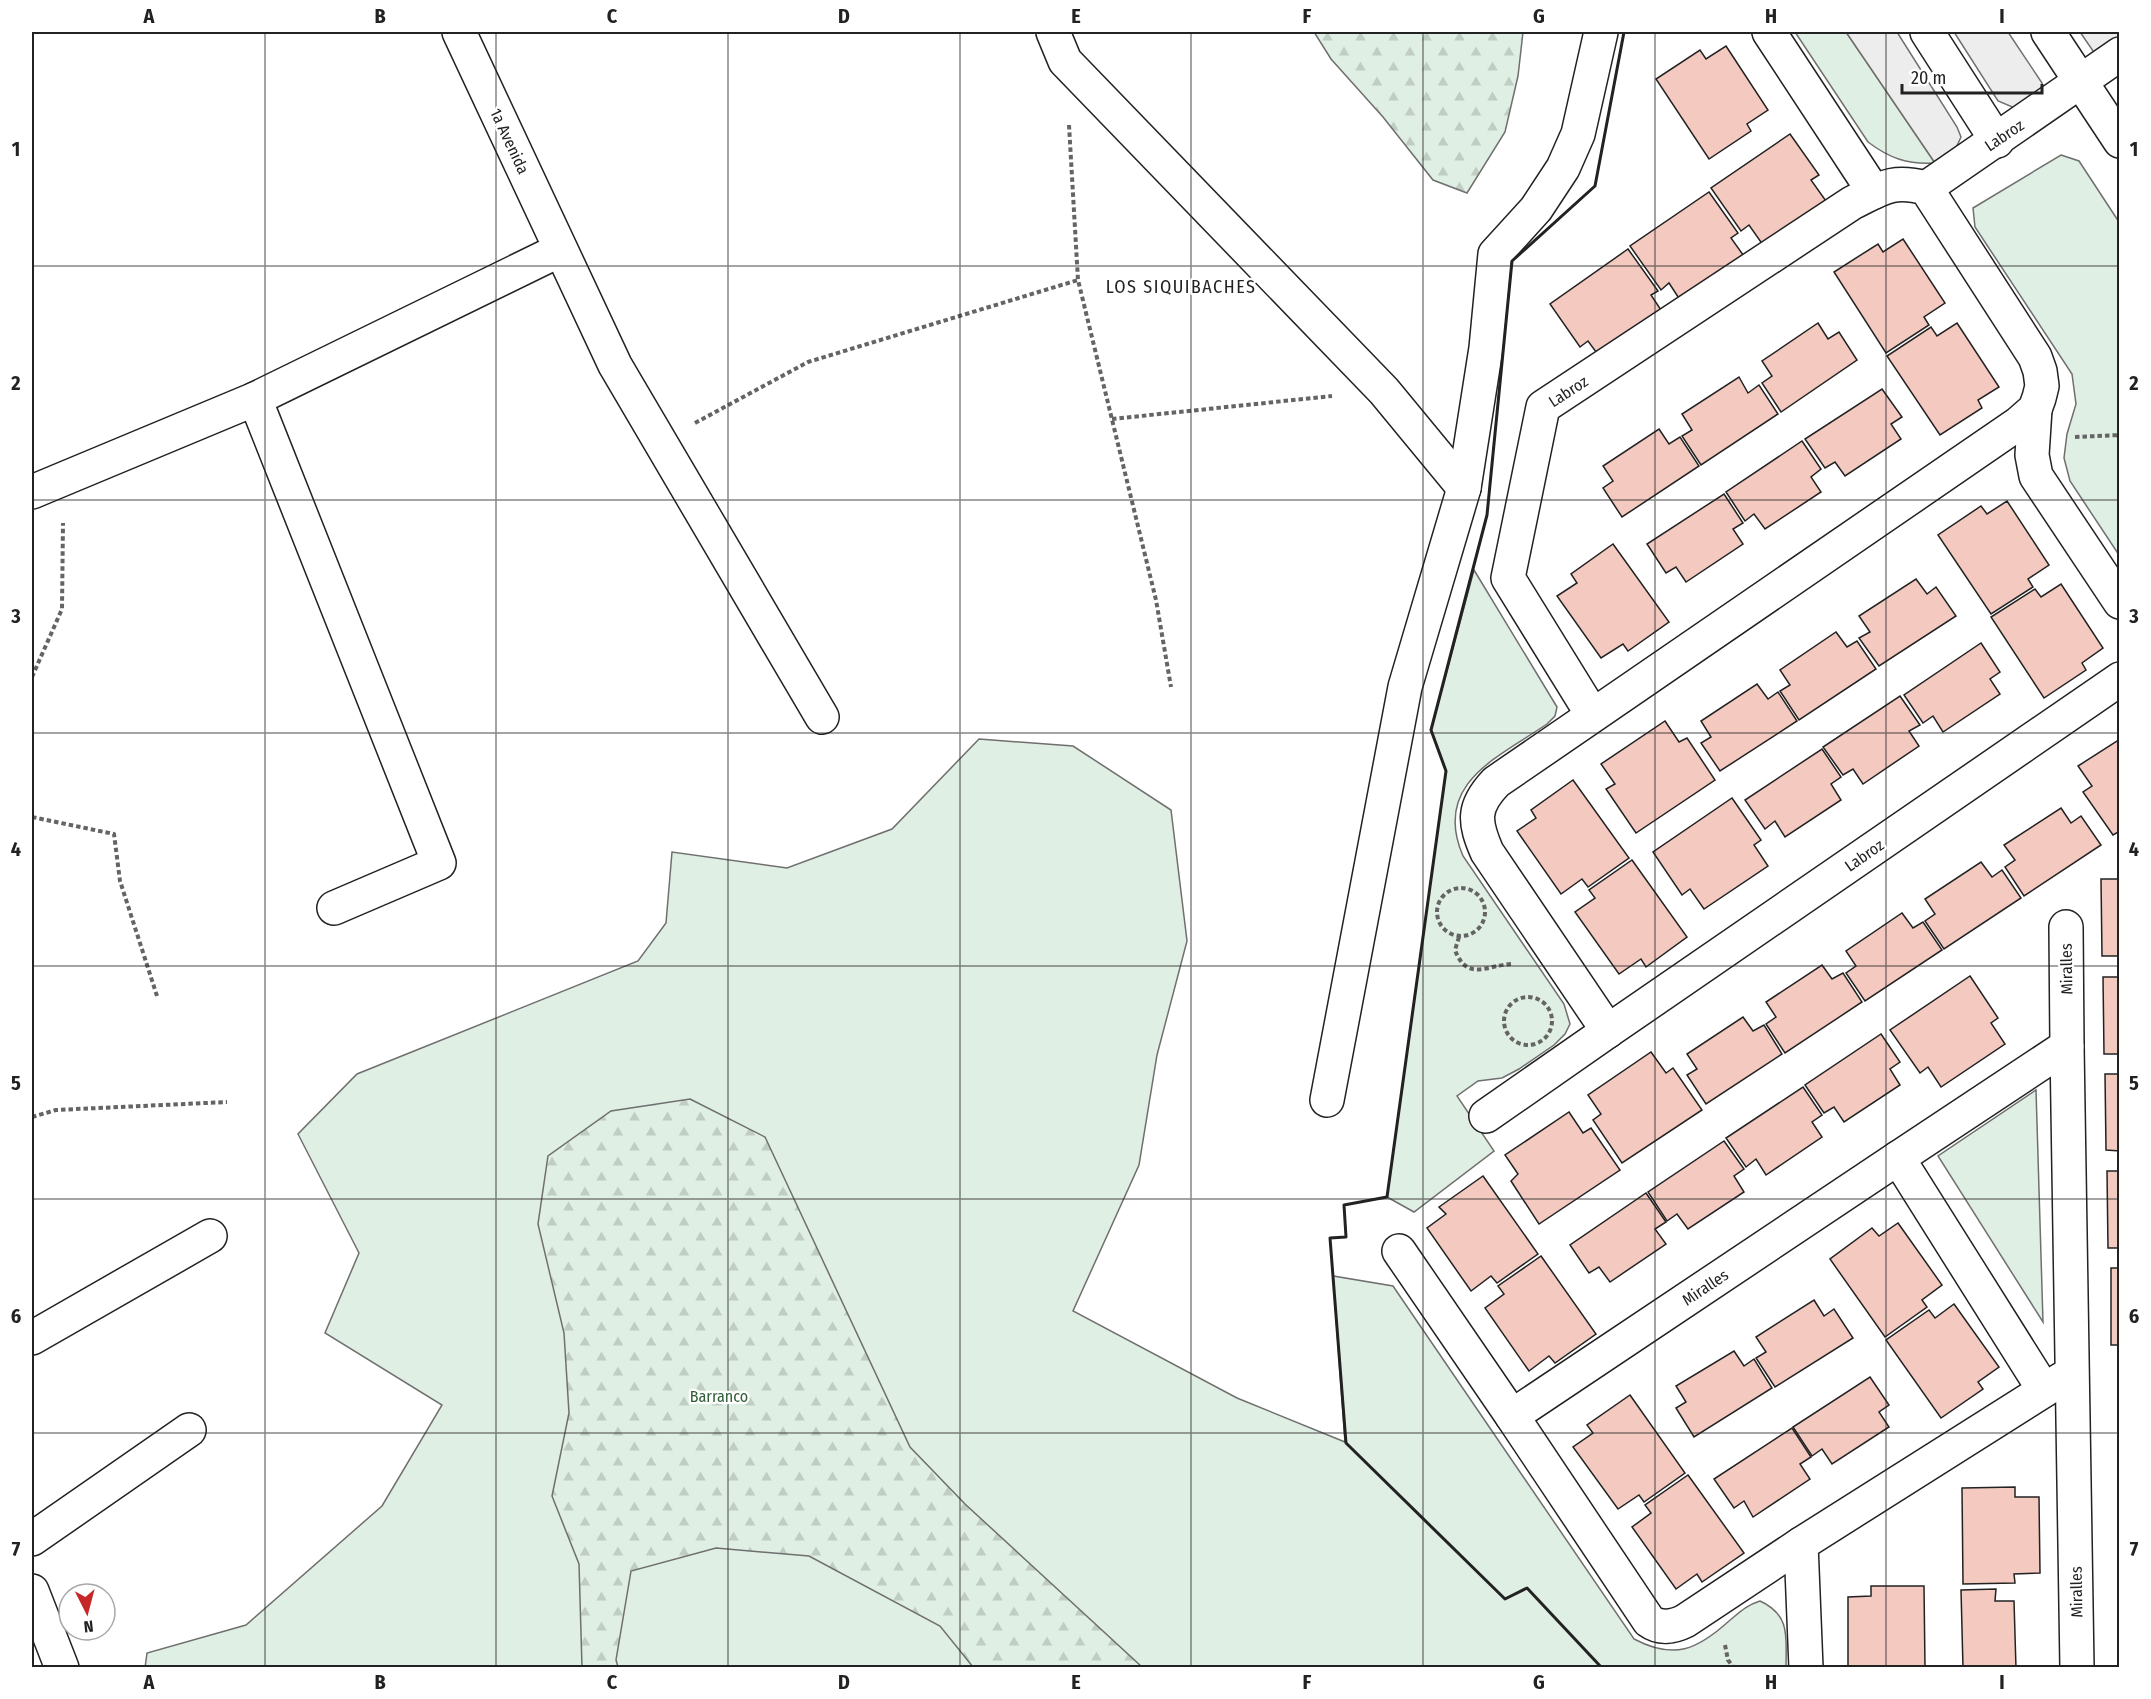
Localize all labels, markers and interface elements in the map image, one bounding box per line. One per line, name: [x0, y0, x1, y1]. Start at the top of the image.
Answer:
text: A: [143, 4, 156, 28]
text: B: [374, 4, 386, 28]
text: C: [607, 4, 618, 28]
text: D: [838, 4, 850, 28]
text: E: [1071, 4, 1081, 28]
text: F: [1303, 4, 1312, 28]
text: G: [1533, 4, 1545, 28]
text: H: [1765, 4, 1777, 28]
text: I: [1999, 4, 2005, 28]
scale bar: [1902, 57, 2042, 95]
text: 20 m: [1911, 67, 1946, 89]
street label: 1a Avenida: [486, 105, 533, 177]
street label: Labroz: [1981, 115, 2027, 155]
text: 1: [12, 137, 20, 161]
text: 1: [2130, 137, 2138, 161]
district label: LOS SIQUIBACHES: [1106, 276, 1256, 298]
text: 2: [10, 371, 21, 395]
text: 2: [2128, 371, 2139, 395]
street label: Labroz: [1545, 372, 1592, 411]
text: 3: [10, 604, 21, 628]
text: 3: [2128, 604, 2139, 628]
street label: Labroz: [1841, 835, 1887, 876]
text: 4: [11, 837, 21, 861]
text: 4: [2129, 837, 2139, 861]
street label: Miralles: [2057, 943, 2076, 995]
text: 5: [11, 1071, 21, 1095]
text: 5: [2129, 1071, 2139, 1095]
street label: Miralles: [1679, 1265, 1732, 1310]
text: 6: [11, 1304, 21, 1328]
text: 6: [2129, 1304, 2139, 1328]
park label: Barranco: [690, 1387, 748, 1406]
text: 7: [12, 1537, 21, 1561]
text: 7: [2130, 1537, 2139, 1561]
street label: Miralles: [2067, 1566, 2086, 1618]
north arrow: [57, 1582, 117, 1642]
text: N: [83, 1616, 94, 1636]
text: A: [143, 1670, 156, 1694]
text: B: [374, 1670, 386, 1694]
text: C: [607, 1670, 618, 1694]
text: D: [838, 1670, 850, 1694]
text: E: [1071, 1670, 1081, 1694]
text: F: [1303, 1670, 1312, 1694]
text: G: [1533, 1670, 1545, 1694]
text: H: [1765, 1670, 1777, 1694]
text: I: [1999, 1670, 2005, 1694]

